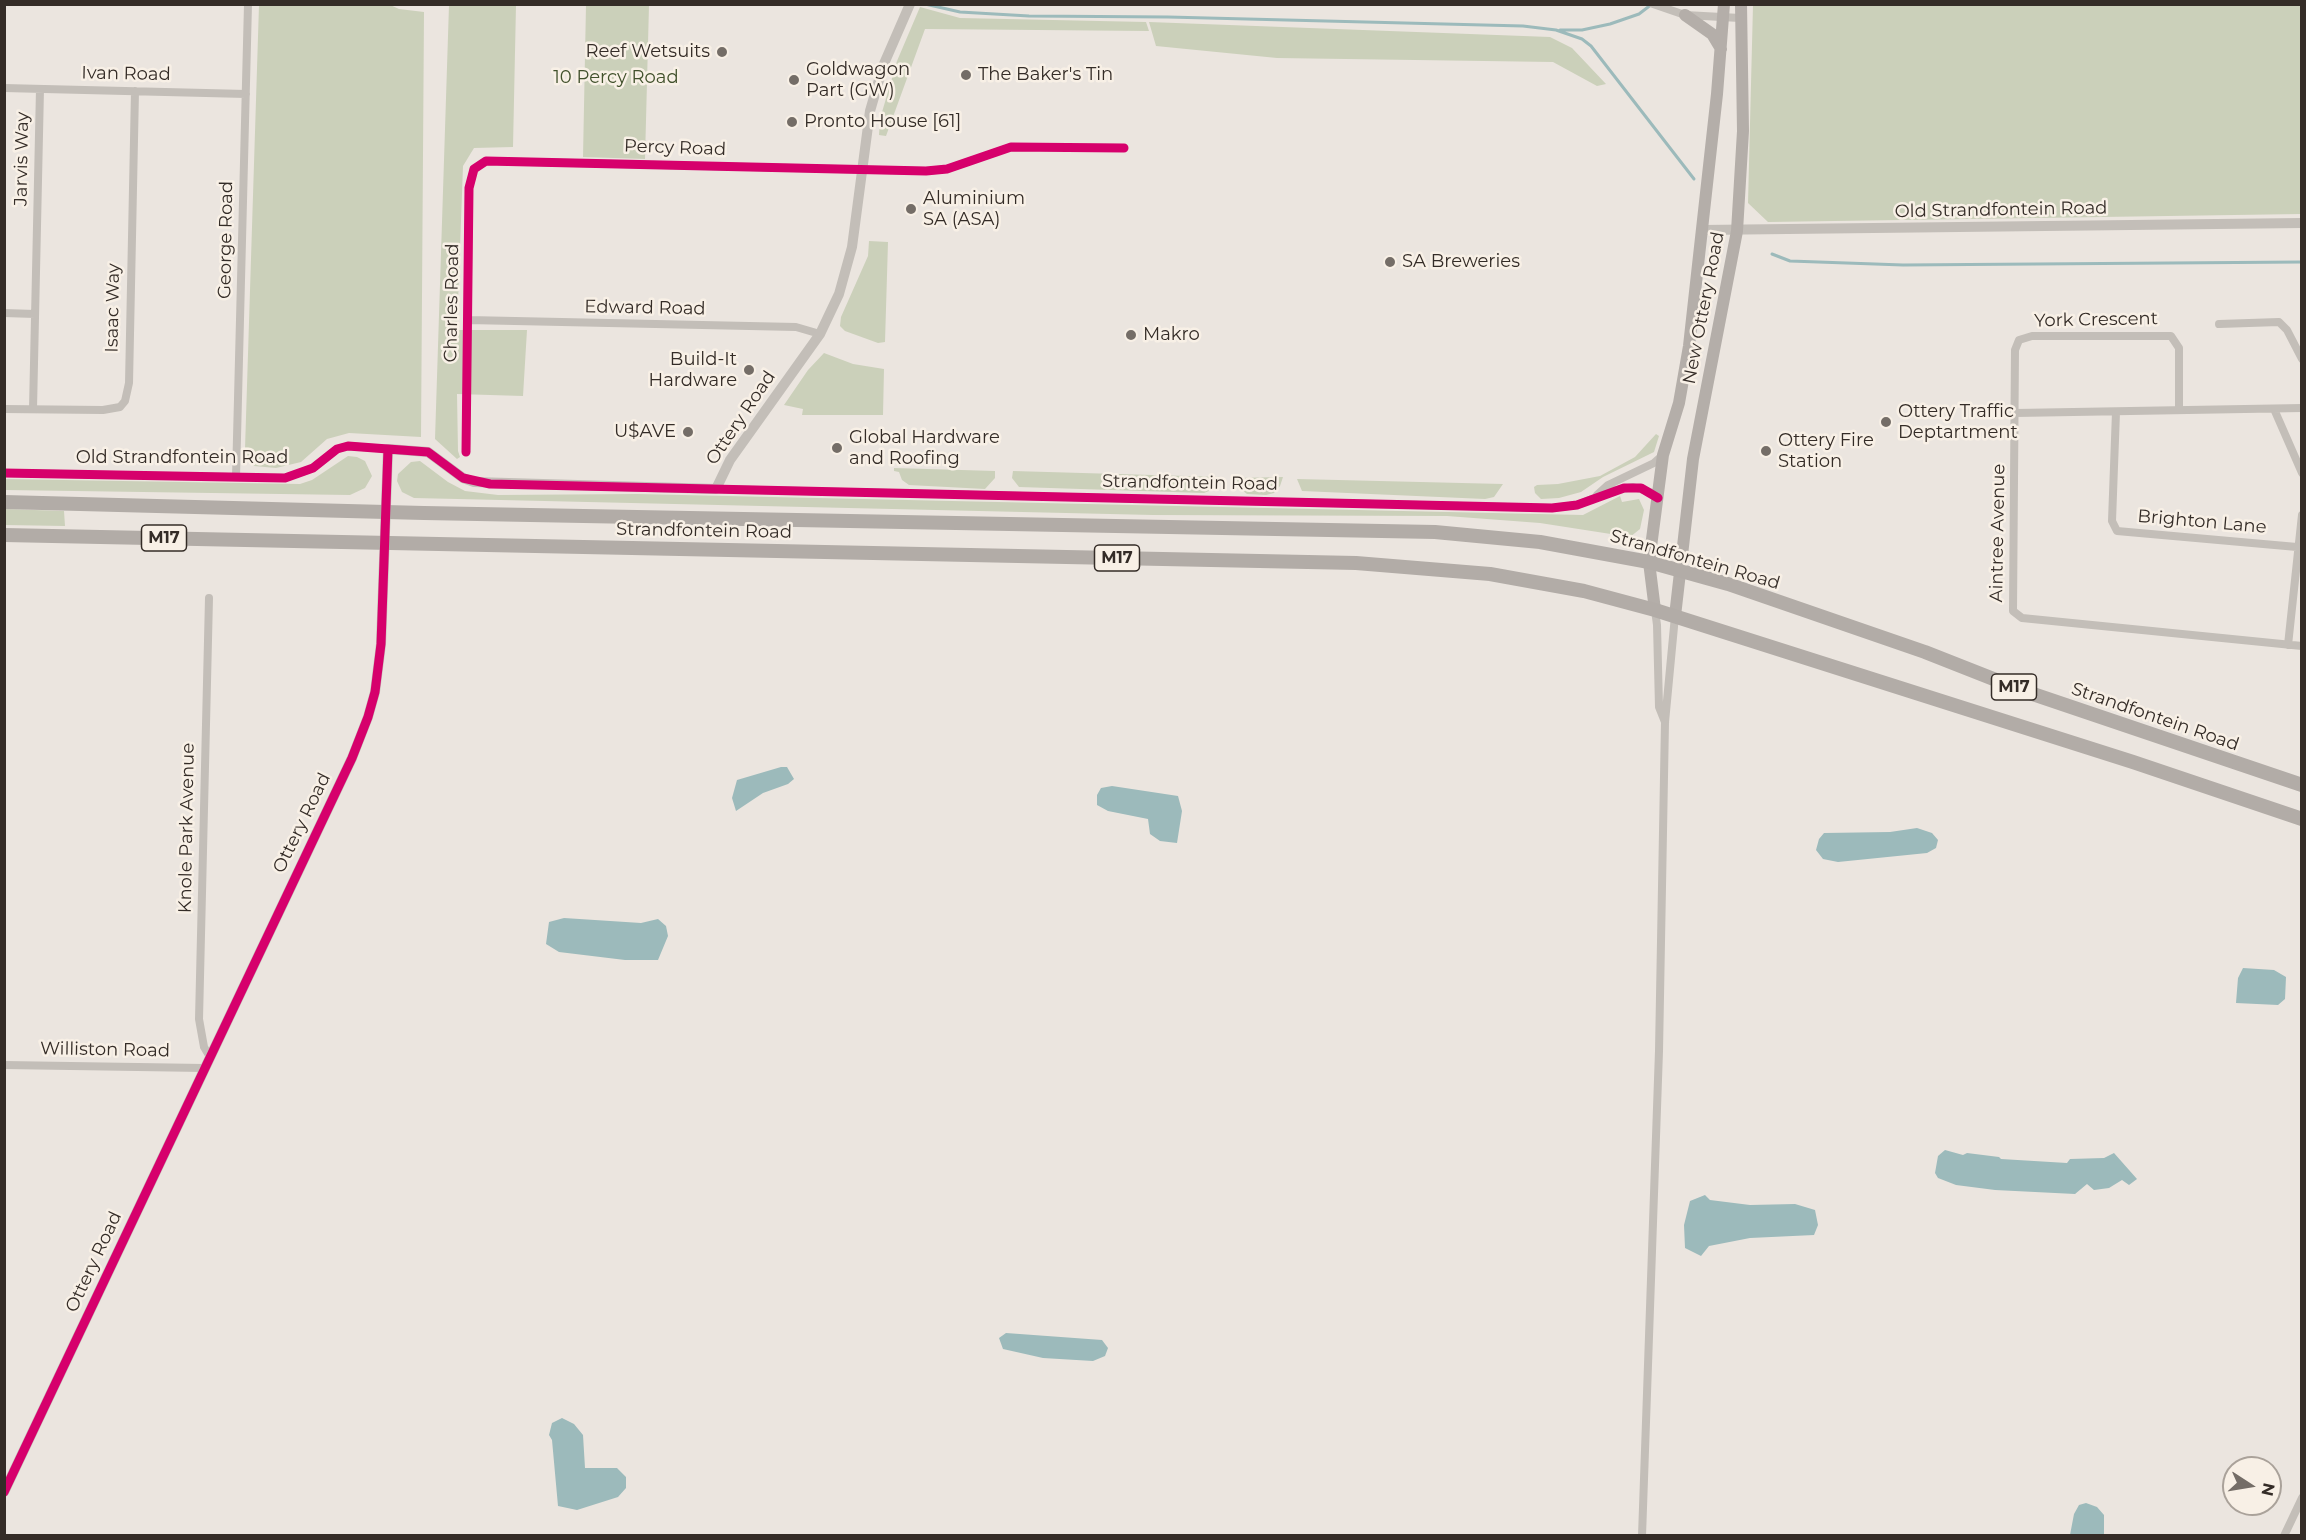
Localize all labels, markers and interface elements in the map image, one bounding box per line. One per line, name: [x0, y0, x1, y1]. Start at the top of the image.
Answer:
place label: Reef Wetsuits: [586, 41, 710, 63]
marker: Reef Wetsuits: [715, 45, 729, 59]
place label: Goldwagon Part (GW): [806, 59, 910, 101]
street label: Ivan Road: [81, 62, 171, 86]
place label: The Baker's Tin: [978, 64, 1113, 86]
park label: 10 Percy Road: [553, 67, 679, 89]
marker: The Baker's Tin: [959, 68, 973, 82]
marker: Goldwagon Part (GW): [787, 73, 801, 87]
place label: Pronto House [61]: [804, 111, 961, 133]
street label: Jarvis Way: [10, 112, 34, 206]
marker: Pronto House [61]: [785, 115, 799, 129]
street label: Percy Road: [624, 135, 726, 161]
street label: George Road: [214, 181, 238, 299]
place label: Aluminium SA (ASA): [923, 188, 1025, 230]
street label: Old Strandfontein Road: [1894, 197, 2108, 223]
marker: Aluminium SA (ASA): [904, 202, 918, 216]
street label: New Ottery Road: [1679, 230, 1729, 386]
street label: Charles Road: [440, 243, 464, 363]
place label: SA Breweries: [1402, 251, 1520, 273]
marker: SA Breweries: [1383, 255, 1397, 269]
street label: Isaac Way: [101, 263, 125, 353]
street label: Edward Road: [584, 296, 706, 320]
street label: York Crescent: [2034, 308, 2158, 332]
place label: Makro: [1143, 324, 1200, 346]
marker: Makro: [1124, 328, 1138, 342]
place label: Build-It Hardware: [649, 349, 737, 392]
marker: Build-It Hardware: [742, 363, 756, 377]
street label: Ottery Road: [702, 367, 780, 469]
place label: Ottery Traffic Deptartment: [1898, 401, 2018, 444]
marker: Ottery Traffic Deptartment: [1879, 415, 1893, 429]
place label: U$AVE: [614, 421, 676, 443]
marker: U$AVE: [681, 425, 695, 439]
place label: Global Hardware and Roofing: [849, 427, 1000, 470]
place label: Ottery Fire Station: [1778, 430, 1874, 472]
marker: Global Hardware and Roofing: [830, 441, 844, 455]
marker: Ottery Fire Station: [1759, 444, 1773, 458]
street label: Old Strandfontein Road: [76, 447, 288, 469]
street label: Aintree Avenue: [1986, 464, 2010, 602]
street label: Strandfontein Road: [1102, 471, 1278, 495]
street label: Brighton Lane: [2137, 506, 2267, 538]
street label: Strandfontein Road: [616, 519, 792, 543]
road number: M17: [142, 525, 186, 551]
street label: Strandfontein Road: [1607, 525, 1783, 595]
road number: M17: [1094, 545, 1140, 571]
road number: M17: [1992, 674, 2036, 700]
street label: Strandfontein Road: [2068, 678, 2242, 756]
street label: Knole Park Avenue: [175, 743, 199, 913]
street label: Ottery Road: [268, 769, 336, 877]
street label: Williston Road: [40, 1038, 170, 1062]
street label: Ottery Road: [61, 1208, 127, 1316]
north arrow: [2222, 1456, 2282, 1516]
text: N: [2258, 1481, 2279, 1498]

